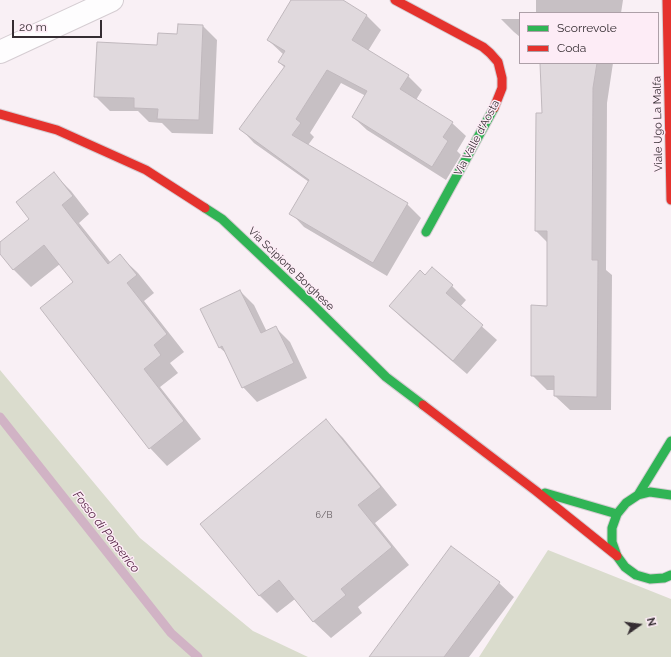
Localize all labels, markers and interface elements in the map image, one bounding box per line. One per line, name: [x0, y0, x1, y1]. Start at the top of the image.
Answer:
scale bar: [14, 12, 104, 38]
legend: [519, 12, 659, 64]
text: 20 m: [19, 20, 47, 34]
text: Scorrevole: [557, 21, 617, 35]
text: Coda: [557, 41, 586, 55]
street label: Viale Ugo La Malfa: [651, 76, 665, 172]
street label: Via Valle d'Aosta: [451, 98, 503, 178]
street label: Via Scipione Borghese: [245, 225, 337, 313]
water label: Fosso di Ponserico: [70, 488, 142, 576]
house number: 6/B: [316, 510, 332, 520]
north arrow: [619, 605, 659, 645]
text: N: [644, 616, 658, 628]

